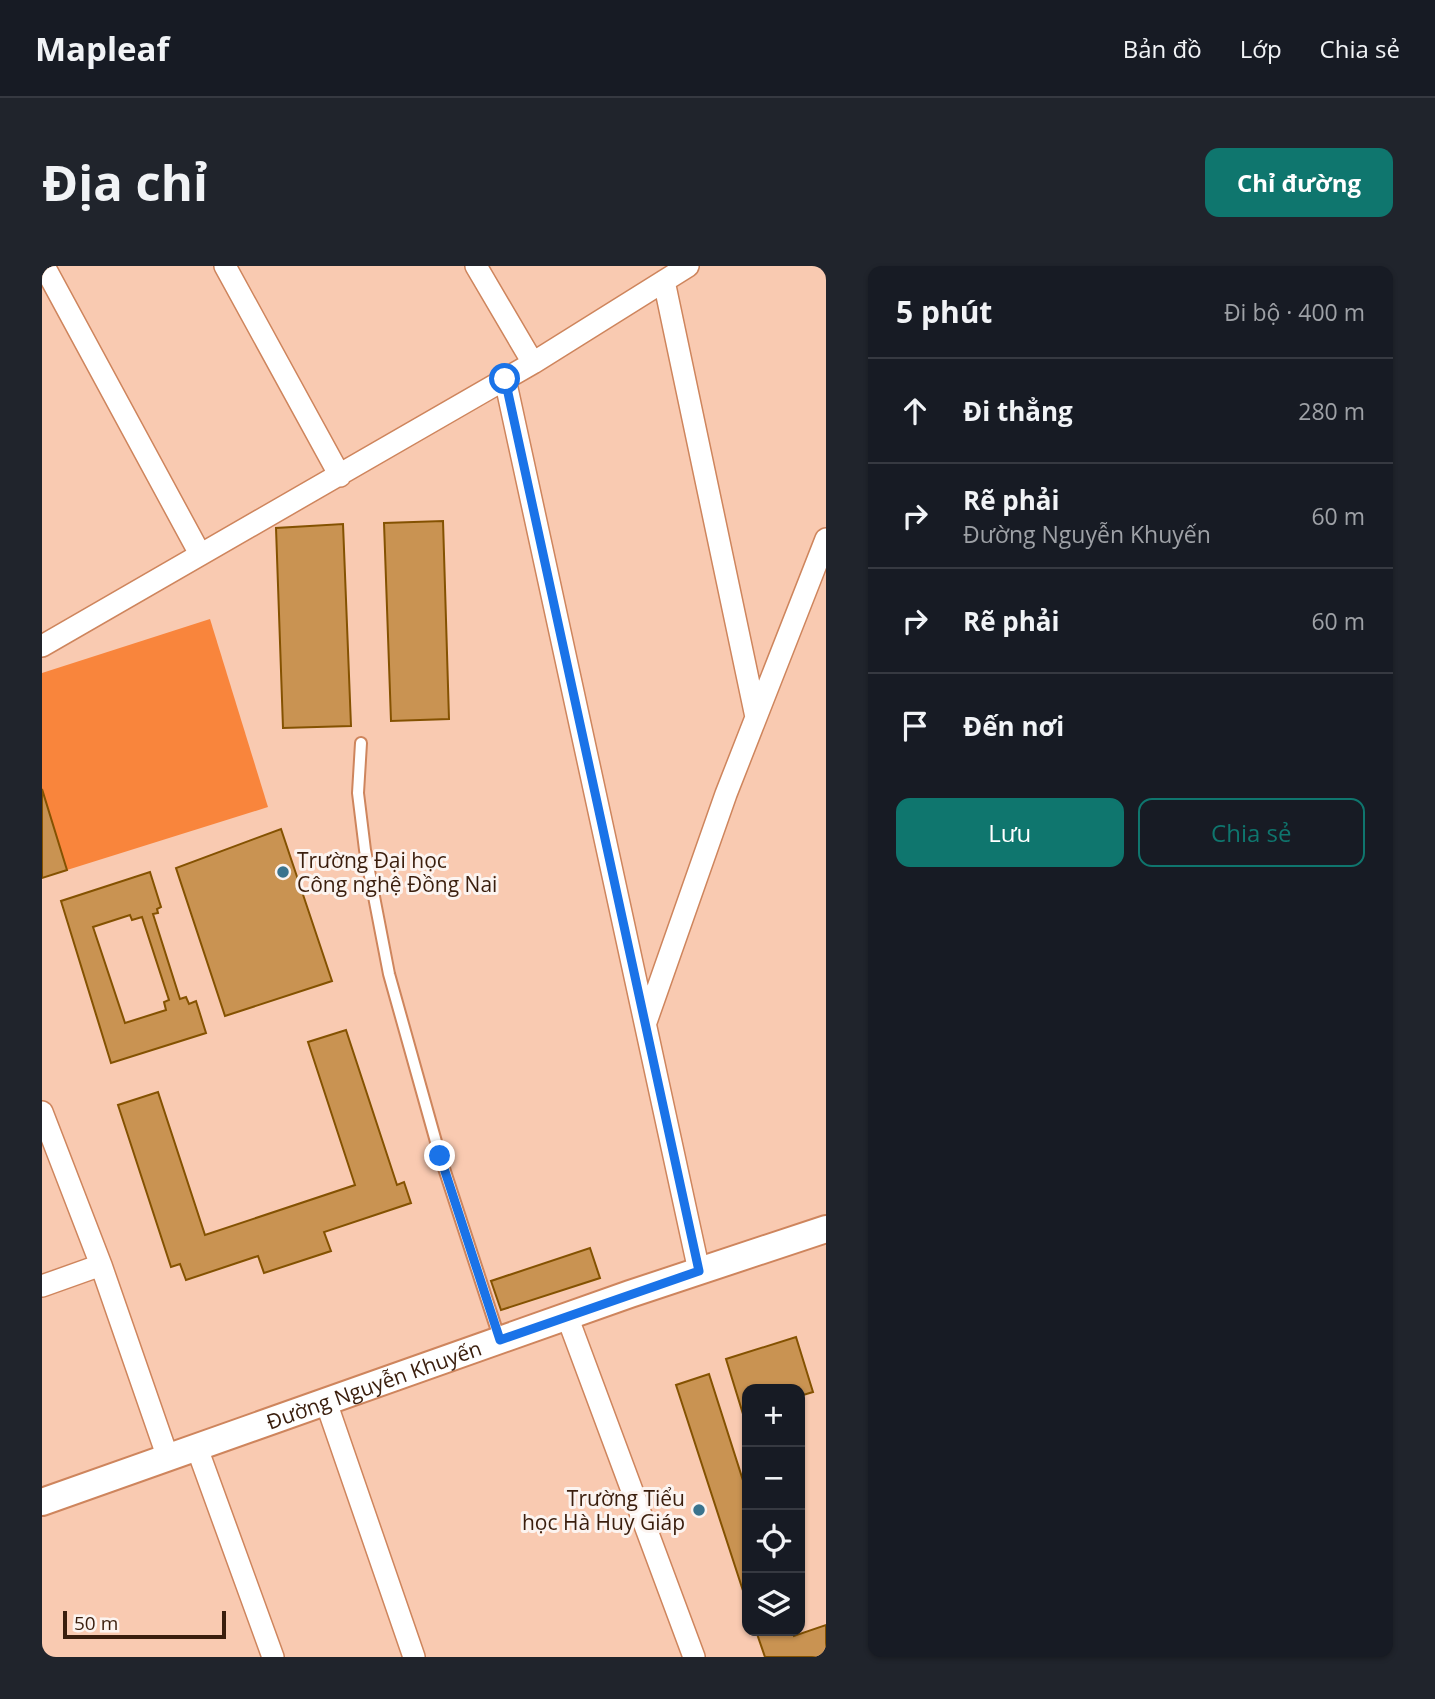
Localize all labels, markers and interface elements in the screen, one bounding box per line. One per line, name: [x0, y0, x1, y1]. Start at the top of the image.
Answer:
text: Mapleaf: [35, 26, 169, 71]
text: Bản đồ: [1123, 32, 1202, 65]
text: Lớp: [1240, 32, 1282, 65]
text: Chia sẻ: [1320, 32, 1400, 65]
button: Chỉ đường: [1205, 148, 1393, 217]
text: Địa chỉ: [42, 149, 208, 215]
text: 5 phút: [896, 291, 992, 332]
text: Đi bộ · 400 m: [1224, 296, 1365, 328]
route start: [489, 363, 520, 394]
icon: ahead: [896, 392, 934, 430]
text: Đi thẳng: [963, 393, 1073, 429]
text: 280 m: [1298, 395, 1365, 427]
text: Rẽ phải: [963, 482, 1059, 518]
icon: right: [896, 497, 934, 535]
text: 60 m: [1311, 500, 1365, 532]
text: Đường Nguyễn Khuyến: [963, 518, 1211, 550]
icon: right: [896, 602, 934, 640]
text: Rẽ phải: [963, 603, 1059, 639]
text: 60 m: [1311, 605, 1365, 637]
icon: arrive: [896, 707, 934, 745]
text: Đến nơi: [963, 708, 1064, 744]
button: Lưu: [896, 798, 1124, 867]
button: Chia sẻ: [1138, 798, 1365, 867]
place label: Trường Đại học Công nghệ Đồng Nai: [297, 846, 497, 898]
marker: Trường Đại học Công nghệ Đồng Nai: [275, 864, 291, 880]
route end: [424, 1140, 455, 1171]
street label: Đường Nguyễn Khuyến: [262, 1334, 485, 1436]
map controls: [742, 1384, 805, 1636]
button: +: [742, 1384, 805, 1447]
button: −: [742, 1447, 805, 1510]
place label: Trường Tiểu học Hà Huy Giáp: [522, 1484, 685, 1536]
marker: Trường Tiểu học Hà Huy Giáp: [691, 1502, 707, 1518]
button: locate: [742, 1510, 805, 1573]
button: layers: [742, 1573, 805, 1636]
scale bar: [63, 1608, 226, 1640]
text: 50 m: [74, 1610, 118, 1636]

